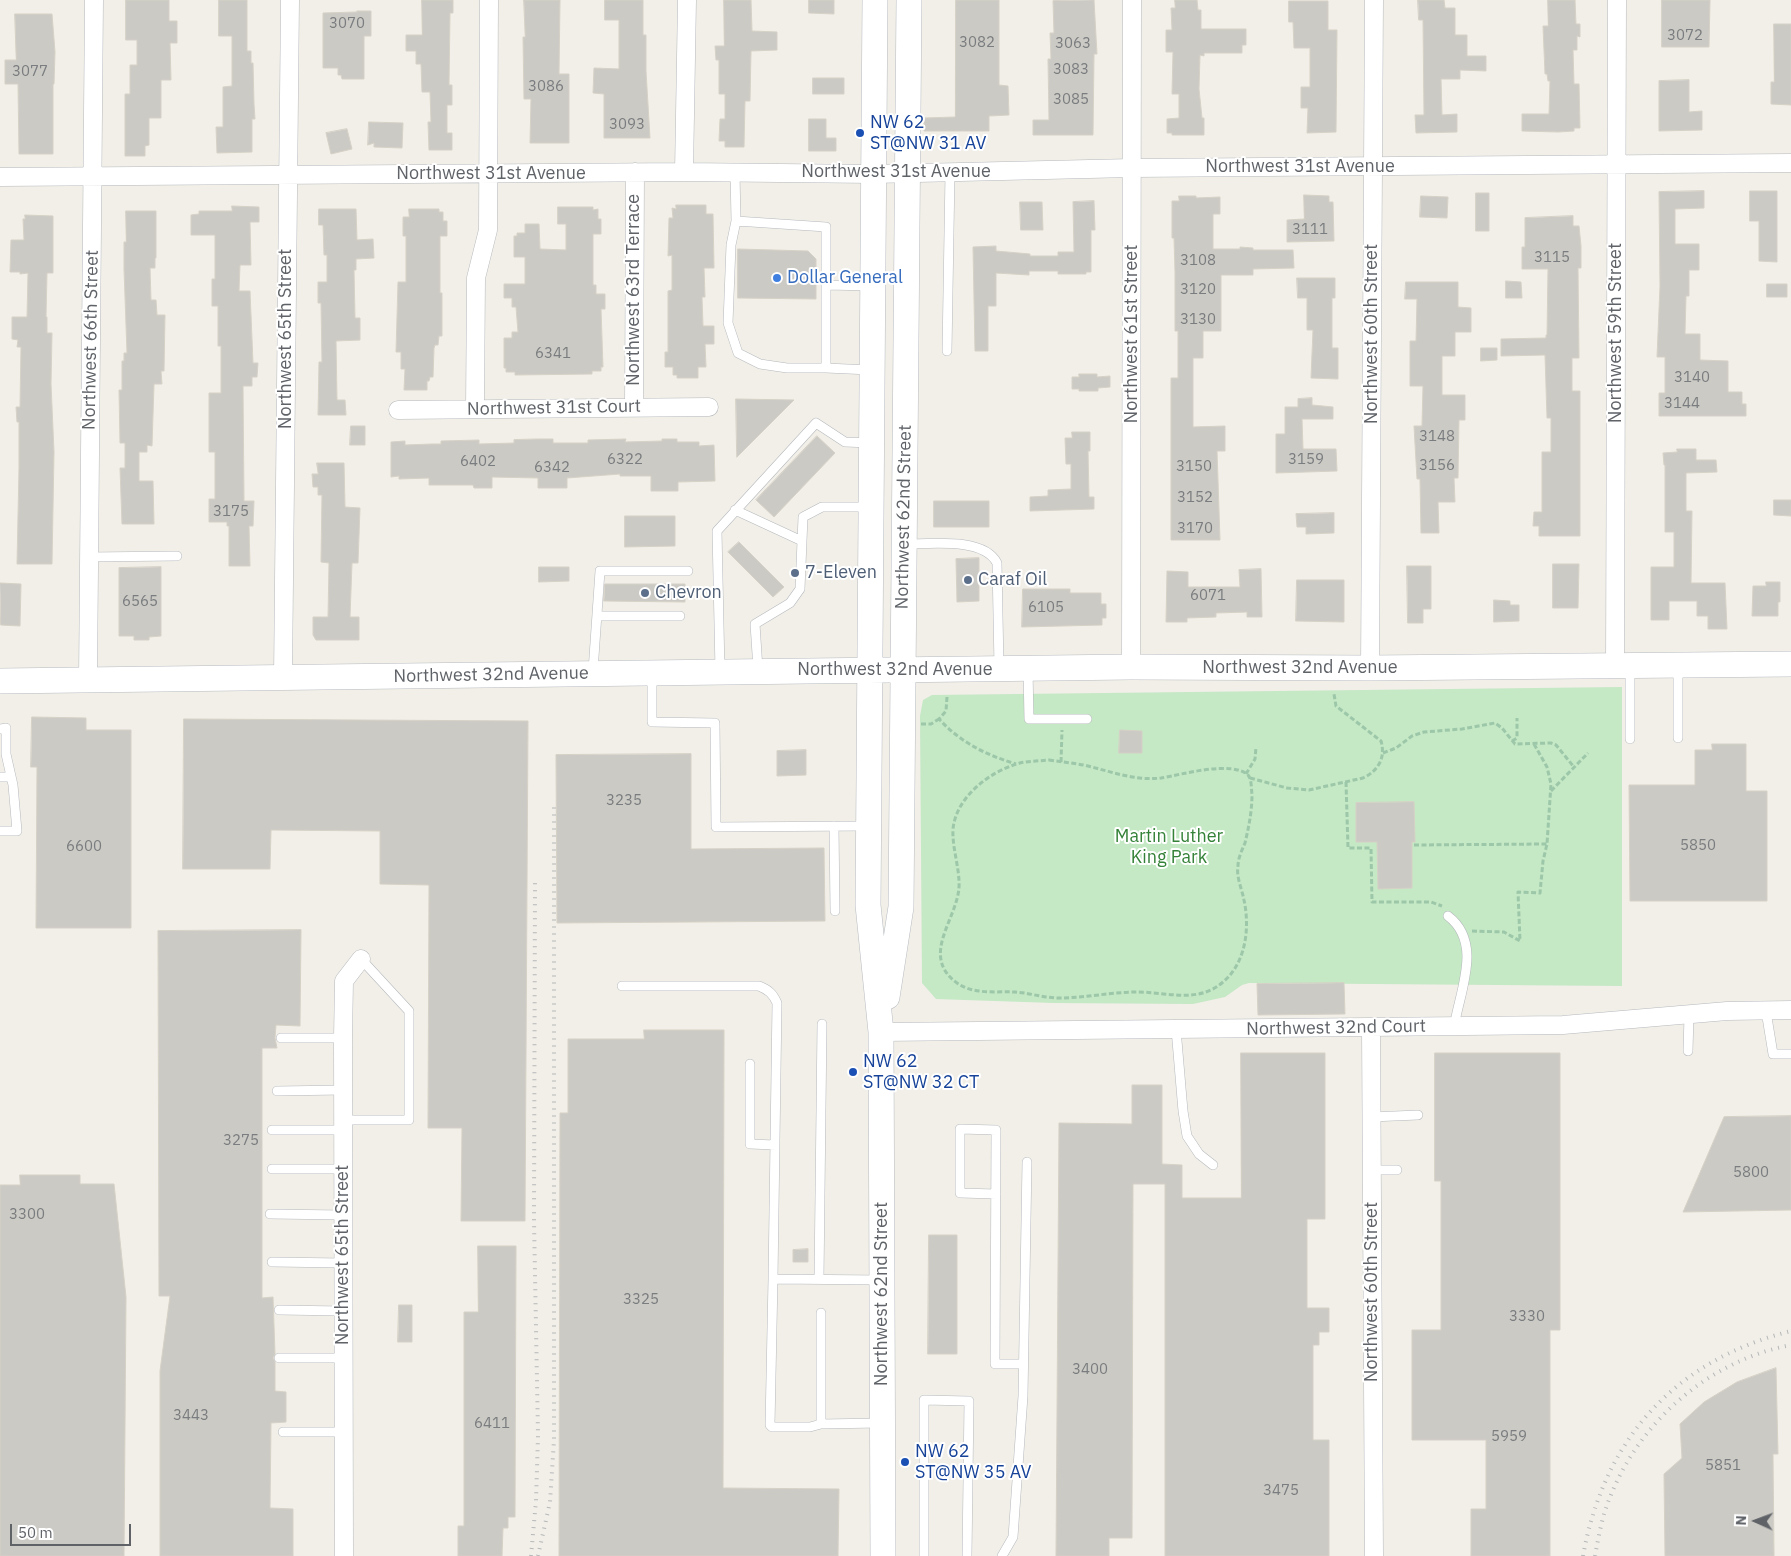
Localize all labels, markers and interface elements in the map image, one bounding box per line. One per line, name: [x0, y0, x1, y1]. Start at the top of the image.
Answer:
house number: 3070: [329, 15, 365, 33]
house number: 3072: [1667, 27, 1703, 45]
house number: 3082: [959, 34, 995, 52]
house number: 3063: [1055, 35, 1091, 53]
house number: 3083: [1053, 61, 1089, 79]
house number: 3077: [12, 63, 48, 81]
house number: 3086: [528, 78, 564, 96]
house number: 3085: [1053, 91, 1089, 109]
place label: NW 62 ST@NW 31 AV: [870, 112, 986, 154]
house number: 3093: [609, 116, 645, 134]
marker: NW 62 ST@NW 31 AV: [854, 127, 866, 139]
street label: Northwest 31st Avenue: [1205, 156, 1395, 178]
street label: Northwest 31st Avenue: [801, 161, 991, 183]
street label: Northwest 31st Avenue: [396, 163, 586, 185]
street label: Northwest 63rd Terrace: [623, 194, 645, 386]
house number: 3111: [1292, 221, 1328, 239]
street label: Northwest 59th Street: [1605, 243, 1627, 423]
street label: Northwest 60th Street: [1361, 244, 1383, 424]
street label: Northwest 61st Street: [1121, 245, 1143, 423]
street label: Northwest 65th Street: [275, 249, 297, 429]
house number: 3115: [1534, 249, 1570, 267]
street label: Northwest 66th Street: [79, 250, 103, 430]
house number: 3108: [1180, 252, 1216, 270]
place label: Dollar General: [787, 267, 903, 289]
marker: Dollar General: [771, 272, 783, 284]
house number: 3120: [1180, 281, 1216, 299]
house number: 3130: [1180, 311, 1216, 329]
house number: 6341: [535, 345, 571, 363]
house number: 3140: [1674, 369, 1710, 387]
house number: 3144: [1664, 395, 1700, 413]
street label: Northwest 31st Court: [467, 396, 641, 420]
street label: Northwest 62nd Street: [892, 425, 916, 609]
house number: 3148: [1419, 428, 1455, 446]
house number: 6322: [607, 451, 643, 469]
house number: 3159: [1288, 451, 1324, 469]
house number: 6402: [460, 453, 496, 471]
house number: 3156: [1419, 457, 1455, 475]
house number: 3150: [1176, 458, 1212, 476]
house number: 6342: [534, 459, 570, 477]
house number: 3152: [1177, 489, 1213, 507]
house number: 3175: [213, 503, 249, 521]
house number: 3170: [1177, 520, 1213, 538]
place label: 7-Eleven: [805, 562, 877, 584]
marker: 7-Eleven: [789, 567, 801, 579]
place label: Caraf Oil: [978, 569, 1047, 591]
marker: Caraf Oil: [962, 574, 974, 586]
place label: Chevron: [655, 582, 722, 604]
marker: Chevron: [639, 587, 651, 599]
house number: 6071: [1190, 587, 1226, 605]
house number: 6565: [122, 593, 158, 611]
house number: 6105: [1028, 599, 1064, 617]
street label: Northwest 32nd Avenue: [1202, 657, 1398, 679]
street label: Northwest 32nd Avenue: [797, 659, 993, 681]
street label: Northwest 32nd Avenue: [393, 662, 589, 688]
house number: 3235: [606, 792, 642, 810]
park label: Martin Luther King Park: [1115, 826, 1223, 869]
house number: 5850: [1680, 837, 1716, 855]
house number: 6600: [66, 838, 102, 856]
street label: Northwest 32nd Court: [1246, 1016, 1426, 1040]
place label: NW 62 ST@NW 32 CT: [863, 1051, 979, 1094]
marker: NW 62 ST@NW 32 CT: [847, 1066, 859, 1078]
house number: 3275: [223, 1132, 259, 1150]
house number: 5800: [1733, 1164, 1769, 1182]
street label: Northwest 65th Street: [332, 1165, 354, 1345]
street label: Northwest 62nd Street: [871, 1202, 893, 1386]
street label: Northwest 60th Street: [1361, 1202, 1383, 1382]
house number: 3300: [9, 1206, 45, 1224]
house number: 3325: [623, 1291, 659, 1309]
house number: 3330: [1509, 1308, 1545, 1326]
house number: 3400: [1072, 1361, 1108, 1379]
house number: 3443: [173, 1407, 209, 1425]
house number: 6411: [474, 1415, 510, 1433]
house number: 5959: [1491, 1428, 1527, 1446]
place label: NW 62 ST@NW 35 AV: [915, 1441, 1031, 1484]
marker: NW 62 ST@NW 35 AV: [899, 1456, 911, 1468]
house number: 5851: [1705, 1457, 1741, 1475]
house number: 3475: [1263, 1482, 1299, 1500]
north arrow: [1731, 1496, 1781, 1546]
scale bar: [12, 1514, 134, 1546]
text: N: [1732, 1515, 1750, 1526]
text: 50 m: [18, 1523, 53, 1542]

